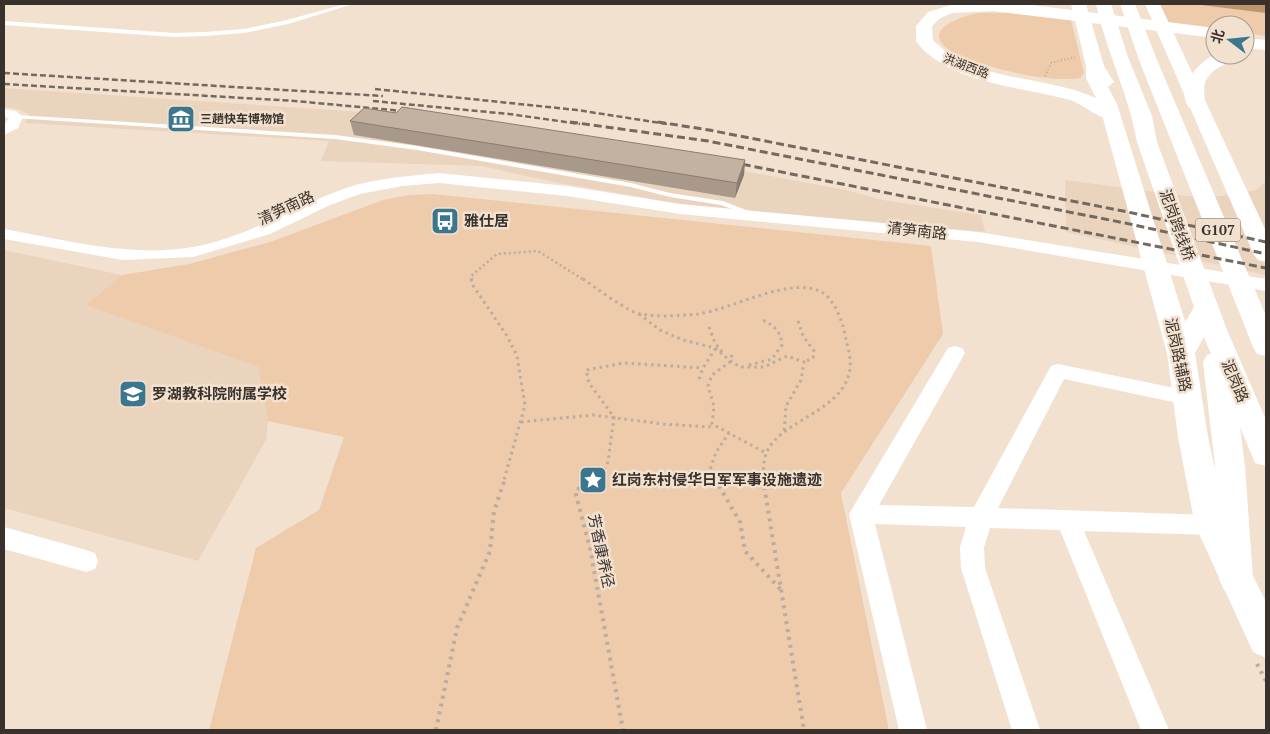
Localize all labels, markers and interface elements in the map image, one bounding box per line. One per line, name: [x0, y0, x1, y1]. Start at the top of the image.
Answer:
north arrow: [1205, 15, 1255, 65]
text: 北: [1206, 27, 1228, 46]
street label: 洪湖西路: [941, 50, 991, 81]
museum icon: 三趟快车博物馆: [166, 104, 196, 134]
place label: 三趟快车博物馆: [200, 111, 284, 126]
street label: 清笋南路: [254, 185, 317, 229]
street label: 泥岗跨线桥: [1156, 186, 1200, 263]
bus stop icon: 雅仕居: [430, 206, 460, 236]
place label: 雅仕居: [464, 210, 509, 230]
street label: 清笋南路: [886, 217, 948, 243]
road number: G107: [1196, 218, 1240, 242]
street label: 泥岗路辅路: [1161, 316, 1197, 394]
street label: 泥岗路: [1218, 356, 1254, 405]
school or university icon: 罗湖教科院附属学校: [118, 379, 148, 409]
place label: 罗湖教科院附属学校: [152, 383, 287, 403]
place icon: 红岗东村侵华日军军事设施遗迹: [578, 465, 608, 495]
place label: 红岗东村侵华日军军事设施遗迹: [612, 469, 822, 489]
street label: 芳香康养径: [584, 512, 620, 590]

